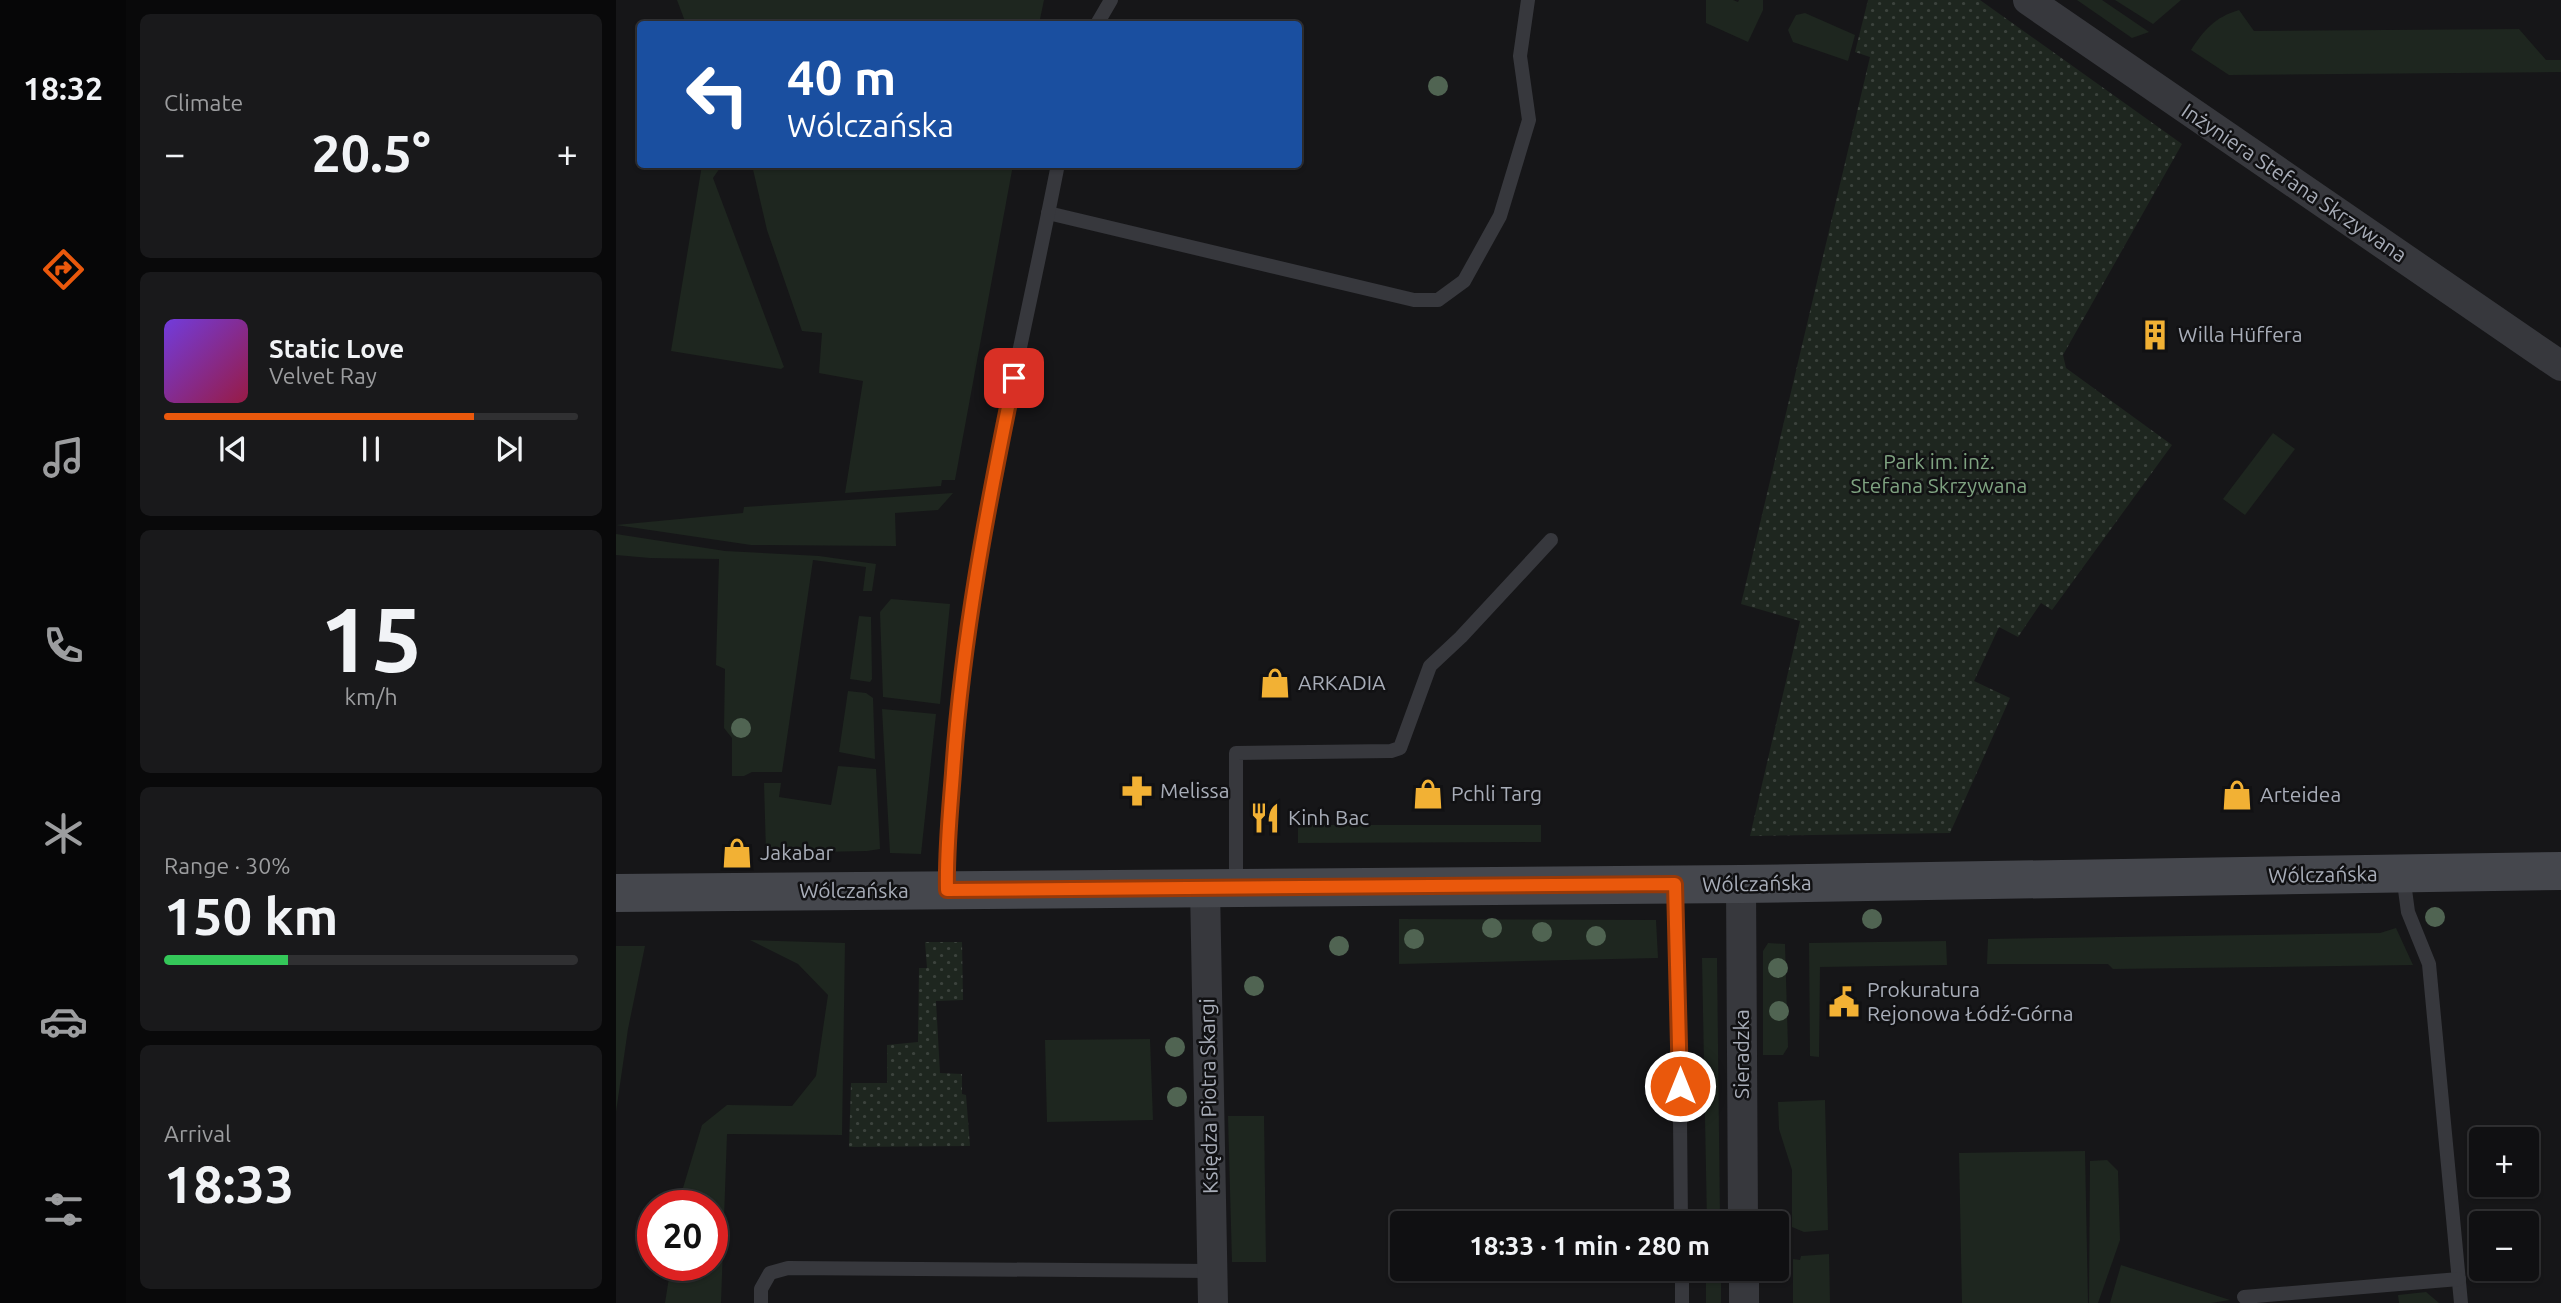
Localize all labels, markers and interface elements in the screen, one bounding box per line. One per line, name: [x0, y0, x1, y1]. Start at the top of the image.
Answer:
icon: left: [672, 49, 763, 140]
text: 40 m: [787, 49, 896, 104]
text: 18:32: [23, 70, 103, 106]
text: Climate: [164, 90, 243, 115]
street label: Inżyniera Stefana Skrzywana: [2178, 98, 2412, 267]
text: Wólczańska: [787, 107, 954, 143]
text: 20.5°: [311, 124, 431, 182]
text: −: [164, 132, 185, 174]
text: +: [557, 132, 578, 174]
icon: directions: [39, 245, 88, 294]
building icon: Willa Hüffera: [2138, 318, 2172, 352]
place label: Willa Hüffera: [2178, 322, 2303, 346]
text: Static Love: [269, 334, 404, 363]
pin: [984, 348, 1044, 408]
icon: arrive: [995, 359, 1033, 397]
text: Velvet Ray: [269, 363, 377, 388]
icon: previous: [214, 430, 252, 468]
icon: pause: [352, 430, 390, 468]
icon: next: [490, 430, 528, 468]
icon: music: [39, 433, 88, 482]
park label: Park im. inż. Stefana Skrzywana: [1851, 449, 2027, 497]
text: 15: [320, 587, 422, 689]
icon: phone: [39, 621, 88, 670]
shop icon: ARKADIA: [1258, 666, 1292, 700]
place label: ARKADIA: [1298, 670, 1386, 694]
text: km/h: [344, 684, 398, 709]
pharmacy icon: Melissa: [1120, 774, 1154, 808]
shop icon: Pchli Targ: [1411, 777, 1445, 811]
place label: Melissa: [1160, 778, 1229, 802]
shop icon: Arteidea: [2220, 778, 2254, 812]
place label: Pchli Targ: [1451, 781, 1542, 805]
place label: Arteidea: [2260, 782, 2341, 806]
restaurant icon: Kinh Bac: [1248, 801, 1282, 835]
place label: Kinh Bac: [1288, 805, 1369, 829]
icon: climate: [39, 809, 88, 858]
shop icon: Jakabar: [720, 836, 754, 870]
place label: Jakabar: [760, 840, 834, 864]
text: Range · 30%: [164, 853, 291, 878]
street label: Wólczańska: [2268, 861, 2378, 887]
street label: Wólczańska: [1702, 870, 1812, 896]
street label: Wólczańska: [799, 878, 909, 902]
text: 150 km: [164, 887, 338, 945]
place label: Prokuratura Rejonowa Łódź-Górna: [1867, 977, 2073, 1025]
public building icon: Prokuratura Rejonowa Łódź-Górna: [1827, 985, 1861, 1019]
icon: car: [39, 997, 88, 1046]
street label: Księdza Piotra Skargi: [1194, 998, 1222, 1194]
street label: Sieradzka: [1729, 1009, 1753, 1099]
position arrow: [1643, 1049, 1717, 1123]
text: Arrival: [164, 1121, 231, 1146]
map controls: [2469, 1127, 2539, 1281]
button: +: [2469, 1127, 2539, 1197]
text: 18:33: [164, 1155, 294, 1213]
icon: filters: [39, 1185, 88, 1234]
speed limit sign: 20: [637, 1190, 728, 1281]
button: −: [2469, 1211, 2539, 1281]
text: 18:33 · 1 min · 280 m: [1469, 1231, 1710, 1260]

